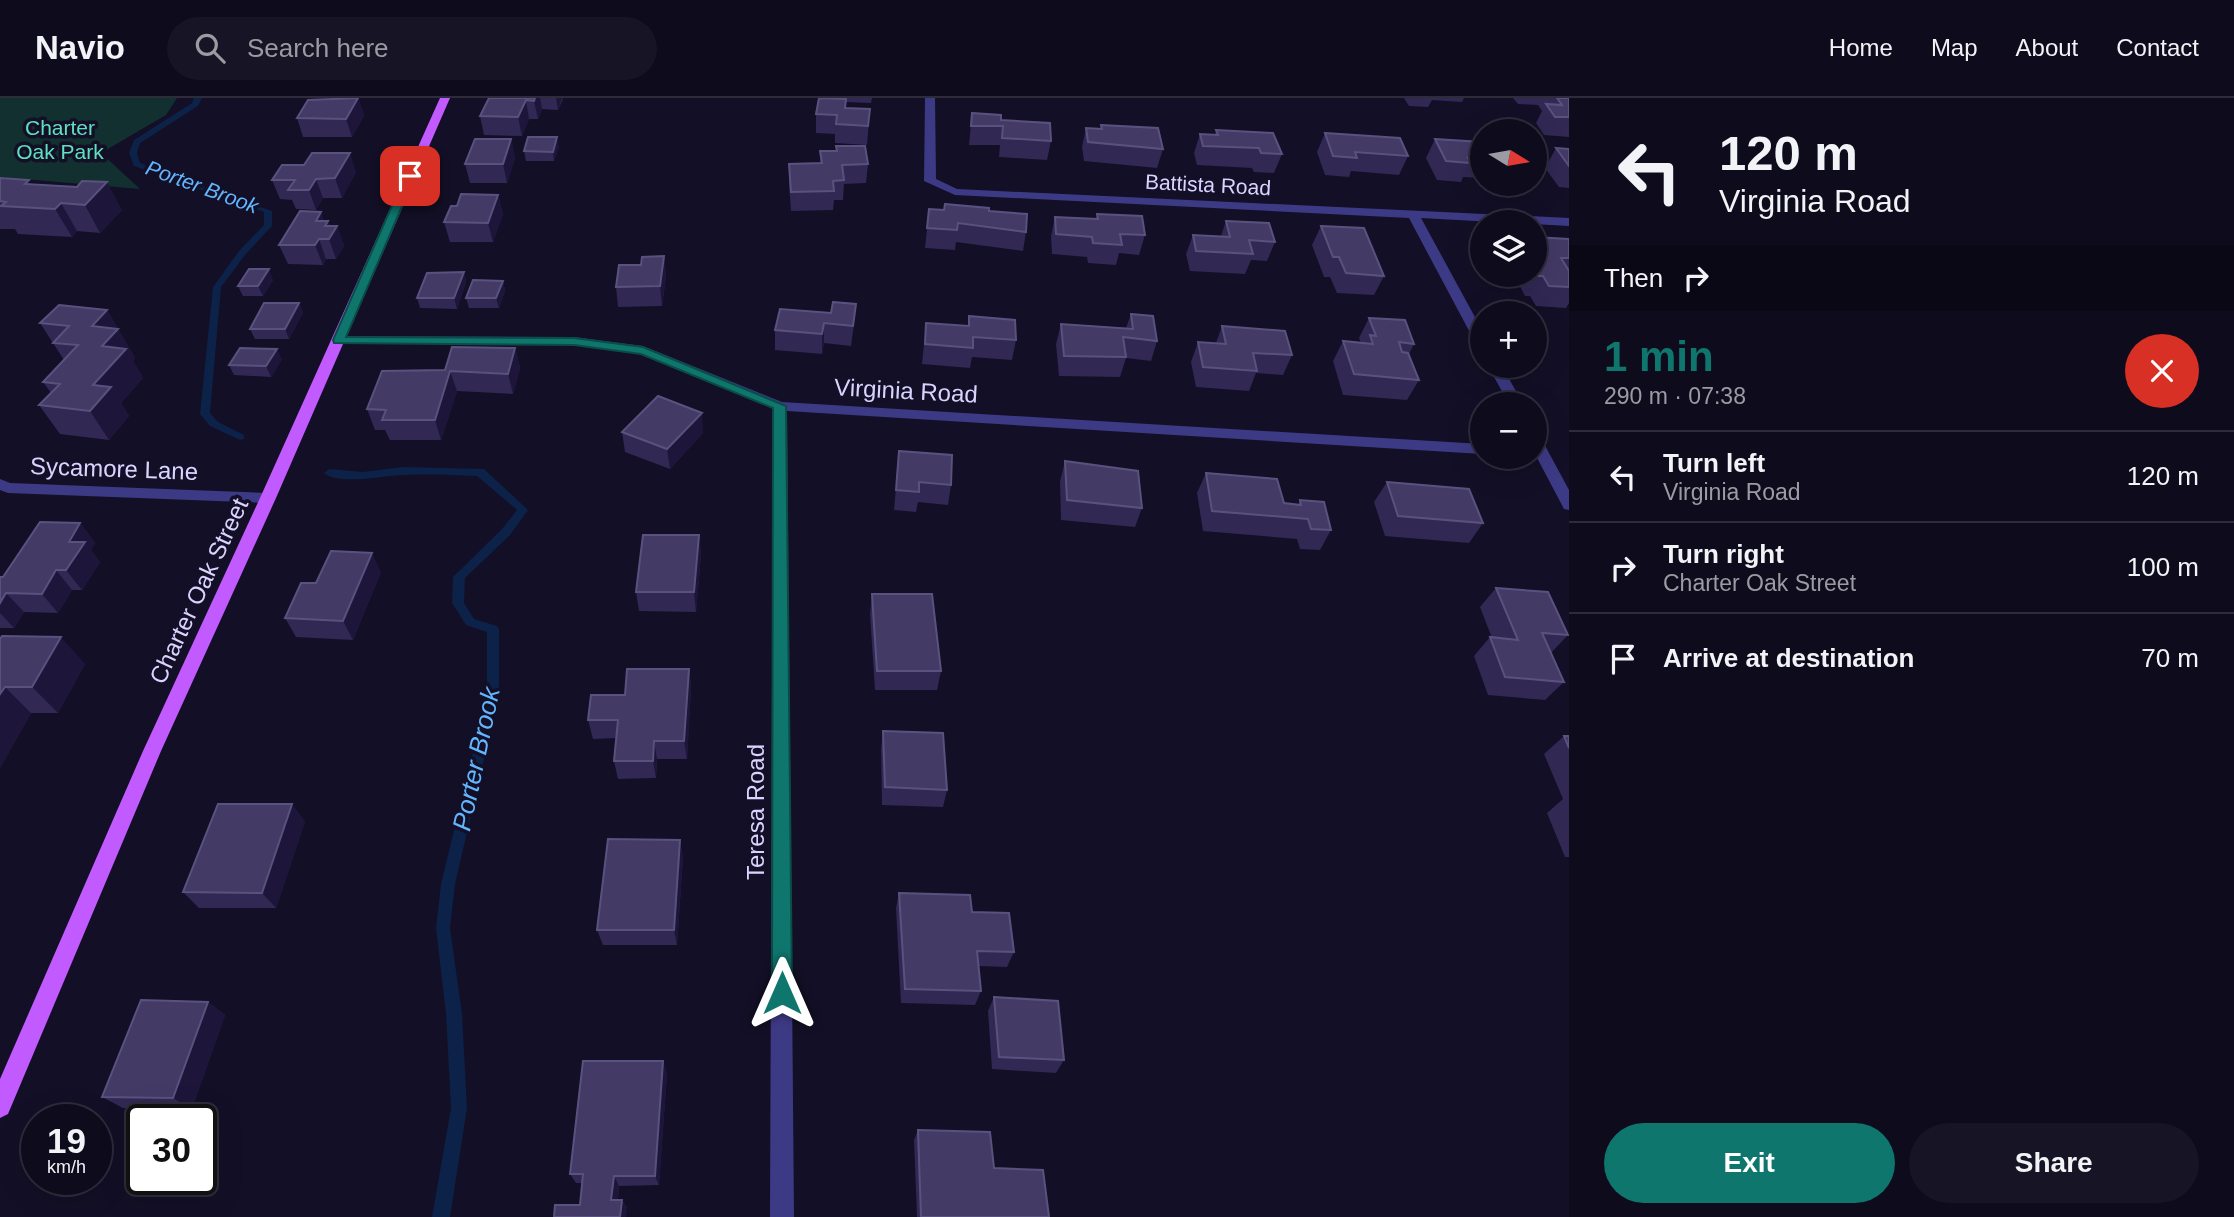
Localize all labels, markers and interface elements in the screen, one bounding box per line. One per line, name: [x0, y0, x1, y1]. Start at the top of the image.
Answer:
search box: [167, 17, 657, 80]
text: Navio: [35, 29, 125, 66]
icon: search: [191, 29, 229, 67]
text: Search here: [247, 33, 389, 63]
text: Home: [1829, 34, 1893, 61]
text: Map: [1931, 34, 1978, 61]
text: About: [2016, 34, 2078, 61]
text: Contact: [2116, 34, 2199, 61]
park label: Charter Oak Park: [16, 116, 104, 163]
north arrow: [1470, 119, 1547, 196]
map controls: [1470, 119, 1547, 469]
icon: left: [1604, 126, 1695, 217]
text: 120 m: [1719, 126, 1858, 180]
pin: [380, 146, 440, 206]
water label: Porter Brook: [143, 156, 263, 218]
icon: arrive: [391, 157, 429, 195]
street label: Battista Road: [1144, 170, 1272, 199]
text: Virginia Road: [1719, 183, 1911, 219]
button: layers: [1470, 210, 1547, 287]
icon: right: [1677, 259, 1715, 297]
text: Then: [1604, 263, 1663, 293]
button: +: [1470, 301, 1547, 378]
text: 1 min: [1604, 333, 1714, 380]
button: close: [2125, 334, 2199, 408]
street label: Virginia Road: [834, 373, 978, 408]
text: 290 m · 07:38: [1604, 383, 1746, 409]
button: −: [1470, 392, 1547, 469]
text: Turn left: [1663, 448, 1765, 478]
street label: Sycamore Lane: [30, 452, 198, 485]
icon: left: [1604, 458, 1642, 496]
text: 120 m: [2127, 461, 2199, 491]
text: Virginia Road: [1663, 479, 1801, 505]
street label: Charter Oak Street: [144, 494, 253, 688]
text: Turn right: [1663, 539, 1784, 569]
icon: right: [1604, 549, 1642, 587]
text: 100 m: [2127, 552, 2199, 582]
text: Charter Oak Street: [1663, 570, 1856, 596]
icon: arrive: [1604, 640, 1642, 678]
text: Arrive at destination: [1663, 643, 1914, 673]
text: 70 m: [2141, 643, 2199, 673]
water label: Porter Brook: [446, 683, 506, 834]
street label: Teresa Road: [742, 744, 769, 880]
position arrow: [745, 956, 819, 1030]
speed limit sign: 30: [126, 1104, 217, 1195]
text: 19: [47, 1121, 86, 1160]
button: Exit: [1604, 1123, 1895, 1203]
button: Share: [1909, 1123, 2199, 1203]
text: km/h: [47, 1157, 86, 1177]

